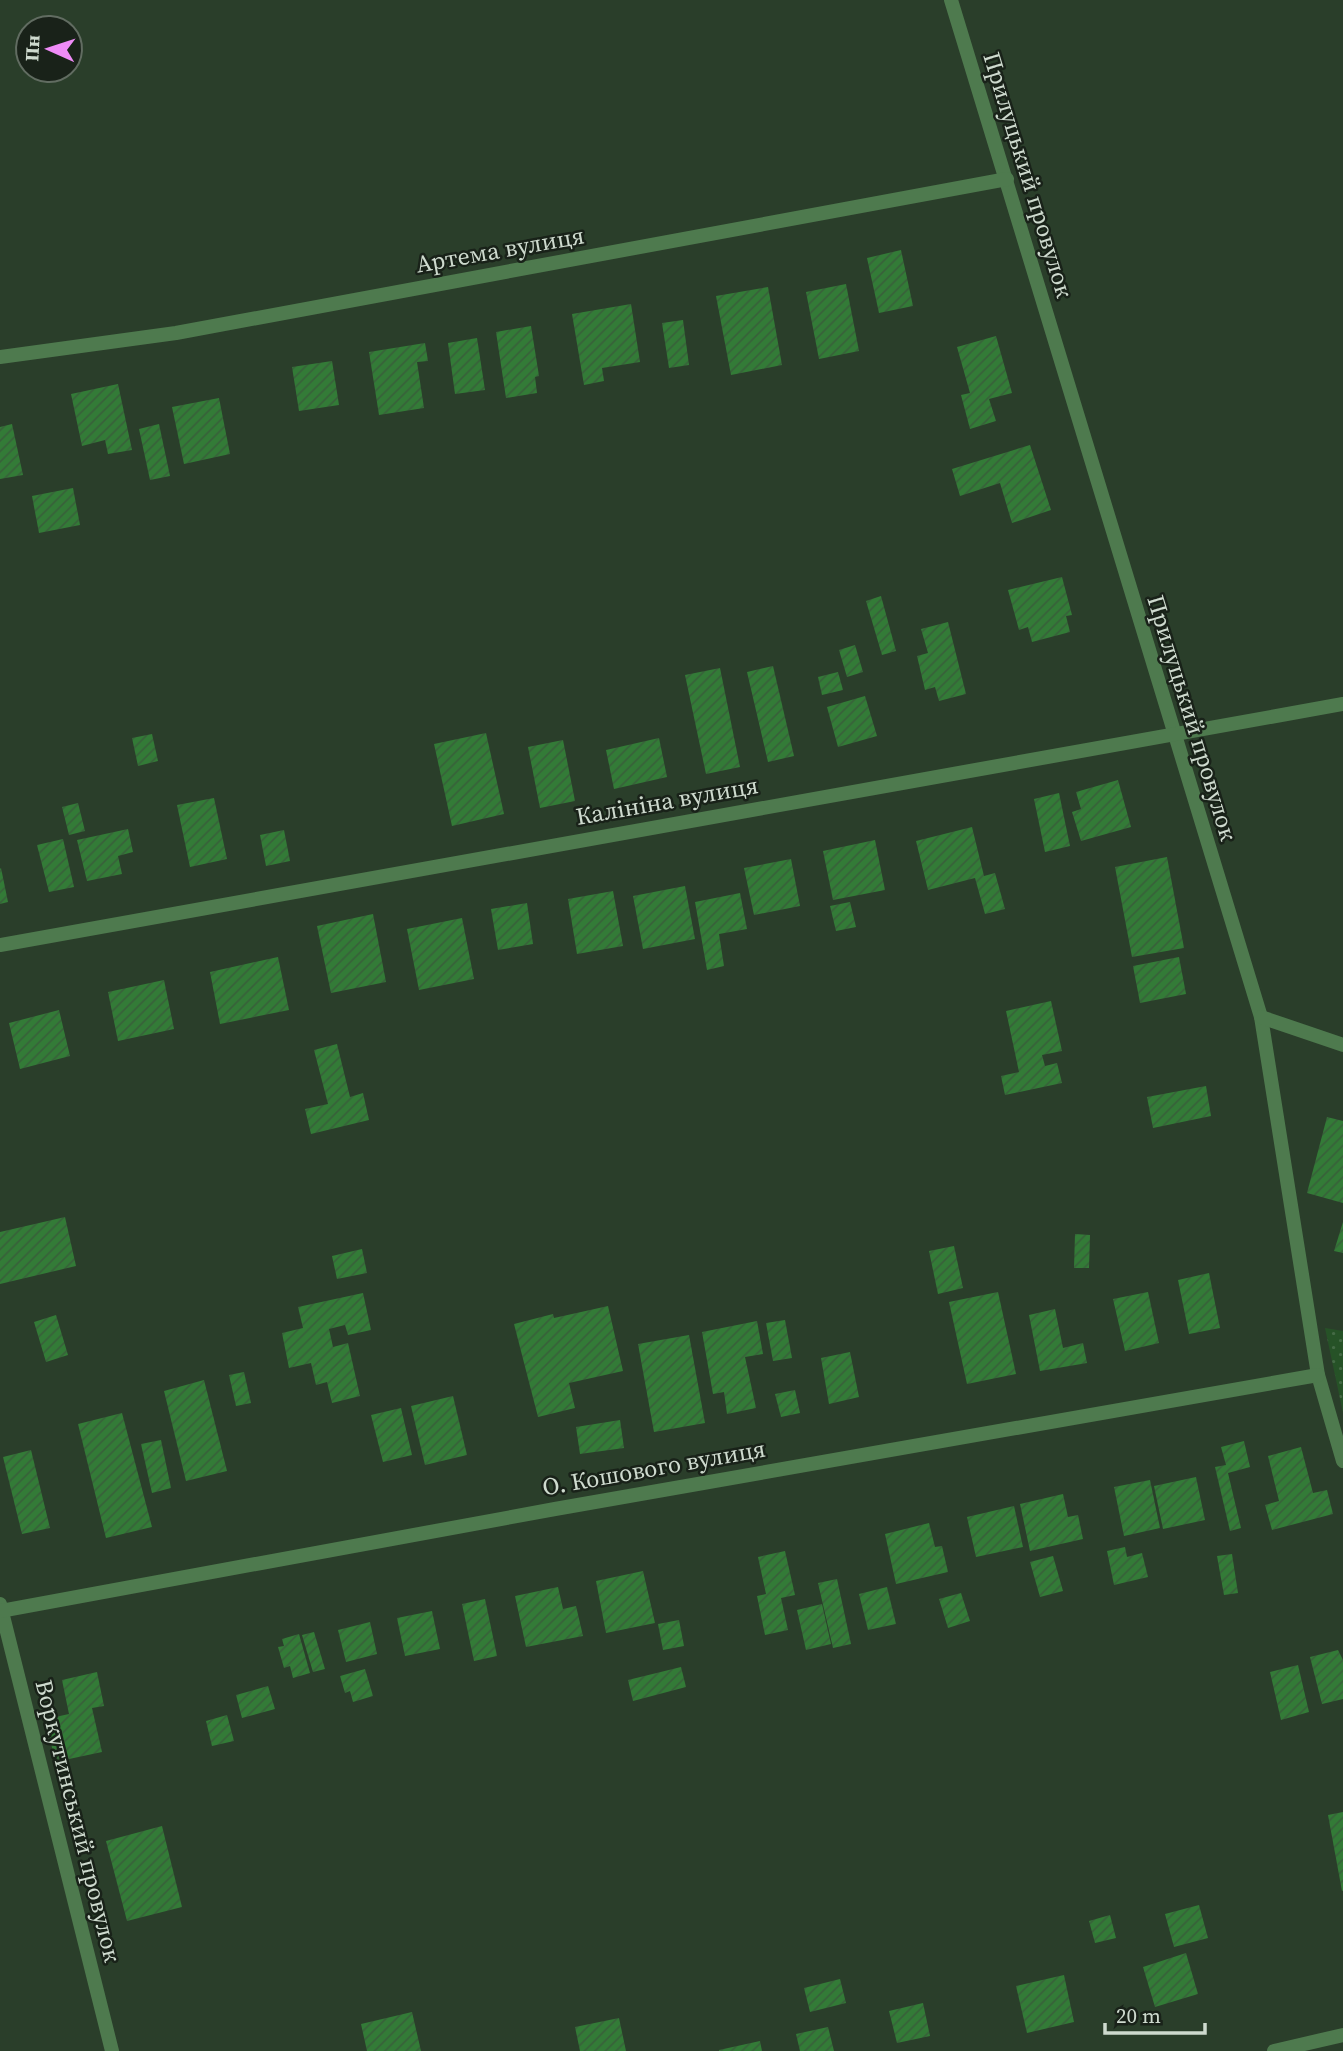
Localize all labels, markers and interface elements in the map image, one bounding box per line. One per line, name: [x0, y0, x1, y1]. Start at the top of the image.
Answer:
north arrow: [14, 14, 84, 84]
text: Пн: [18, 34, 46, 62]
street label: Прилуцький провулок: [975, 48, 1082, 302]
street label: Артема вулиця: [413, 218, 587, 281]
street label: Прилуцький провулок: [1139, 591, 1246, 845]
street label: Калініна вулиця: [573, 768, 761, 833]
street label: О. Кошового вулиця: [540, 1432, 768, 1503]
street label: Воркутинський провулок: [27, 1676, 130, 1965]
scale bar: [1105, 1992, 1205, 2036]
text: 20 m: [1116, 2001, 1161, 2030]

